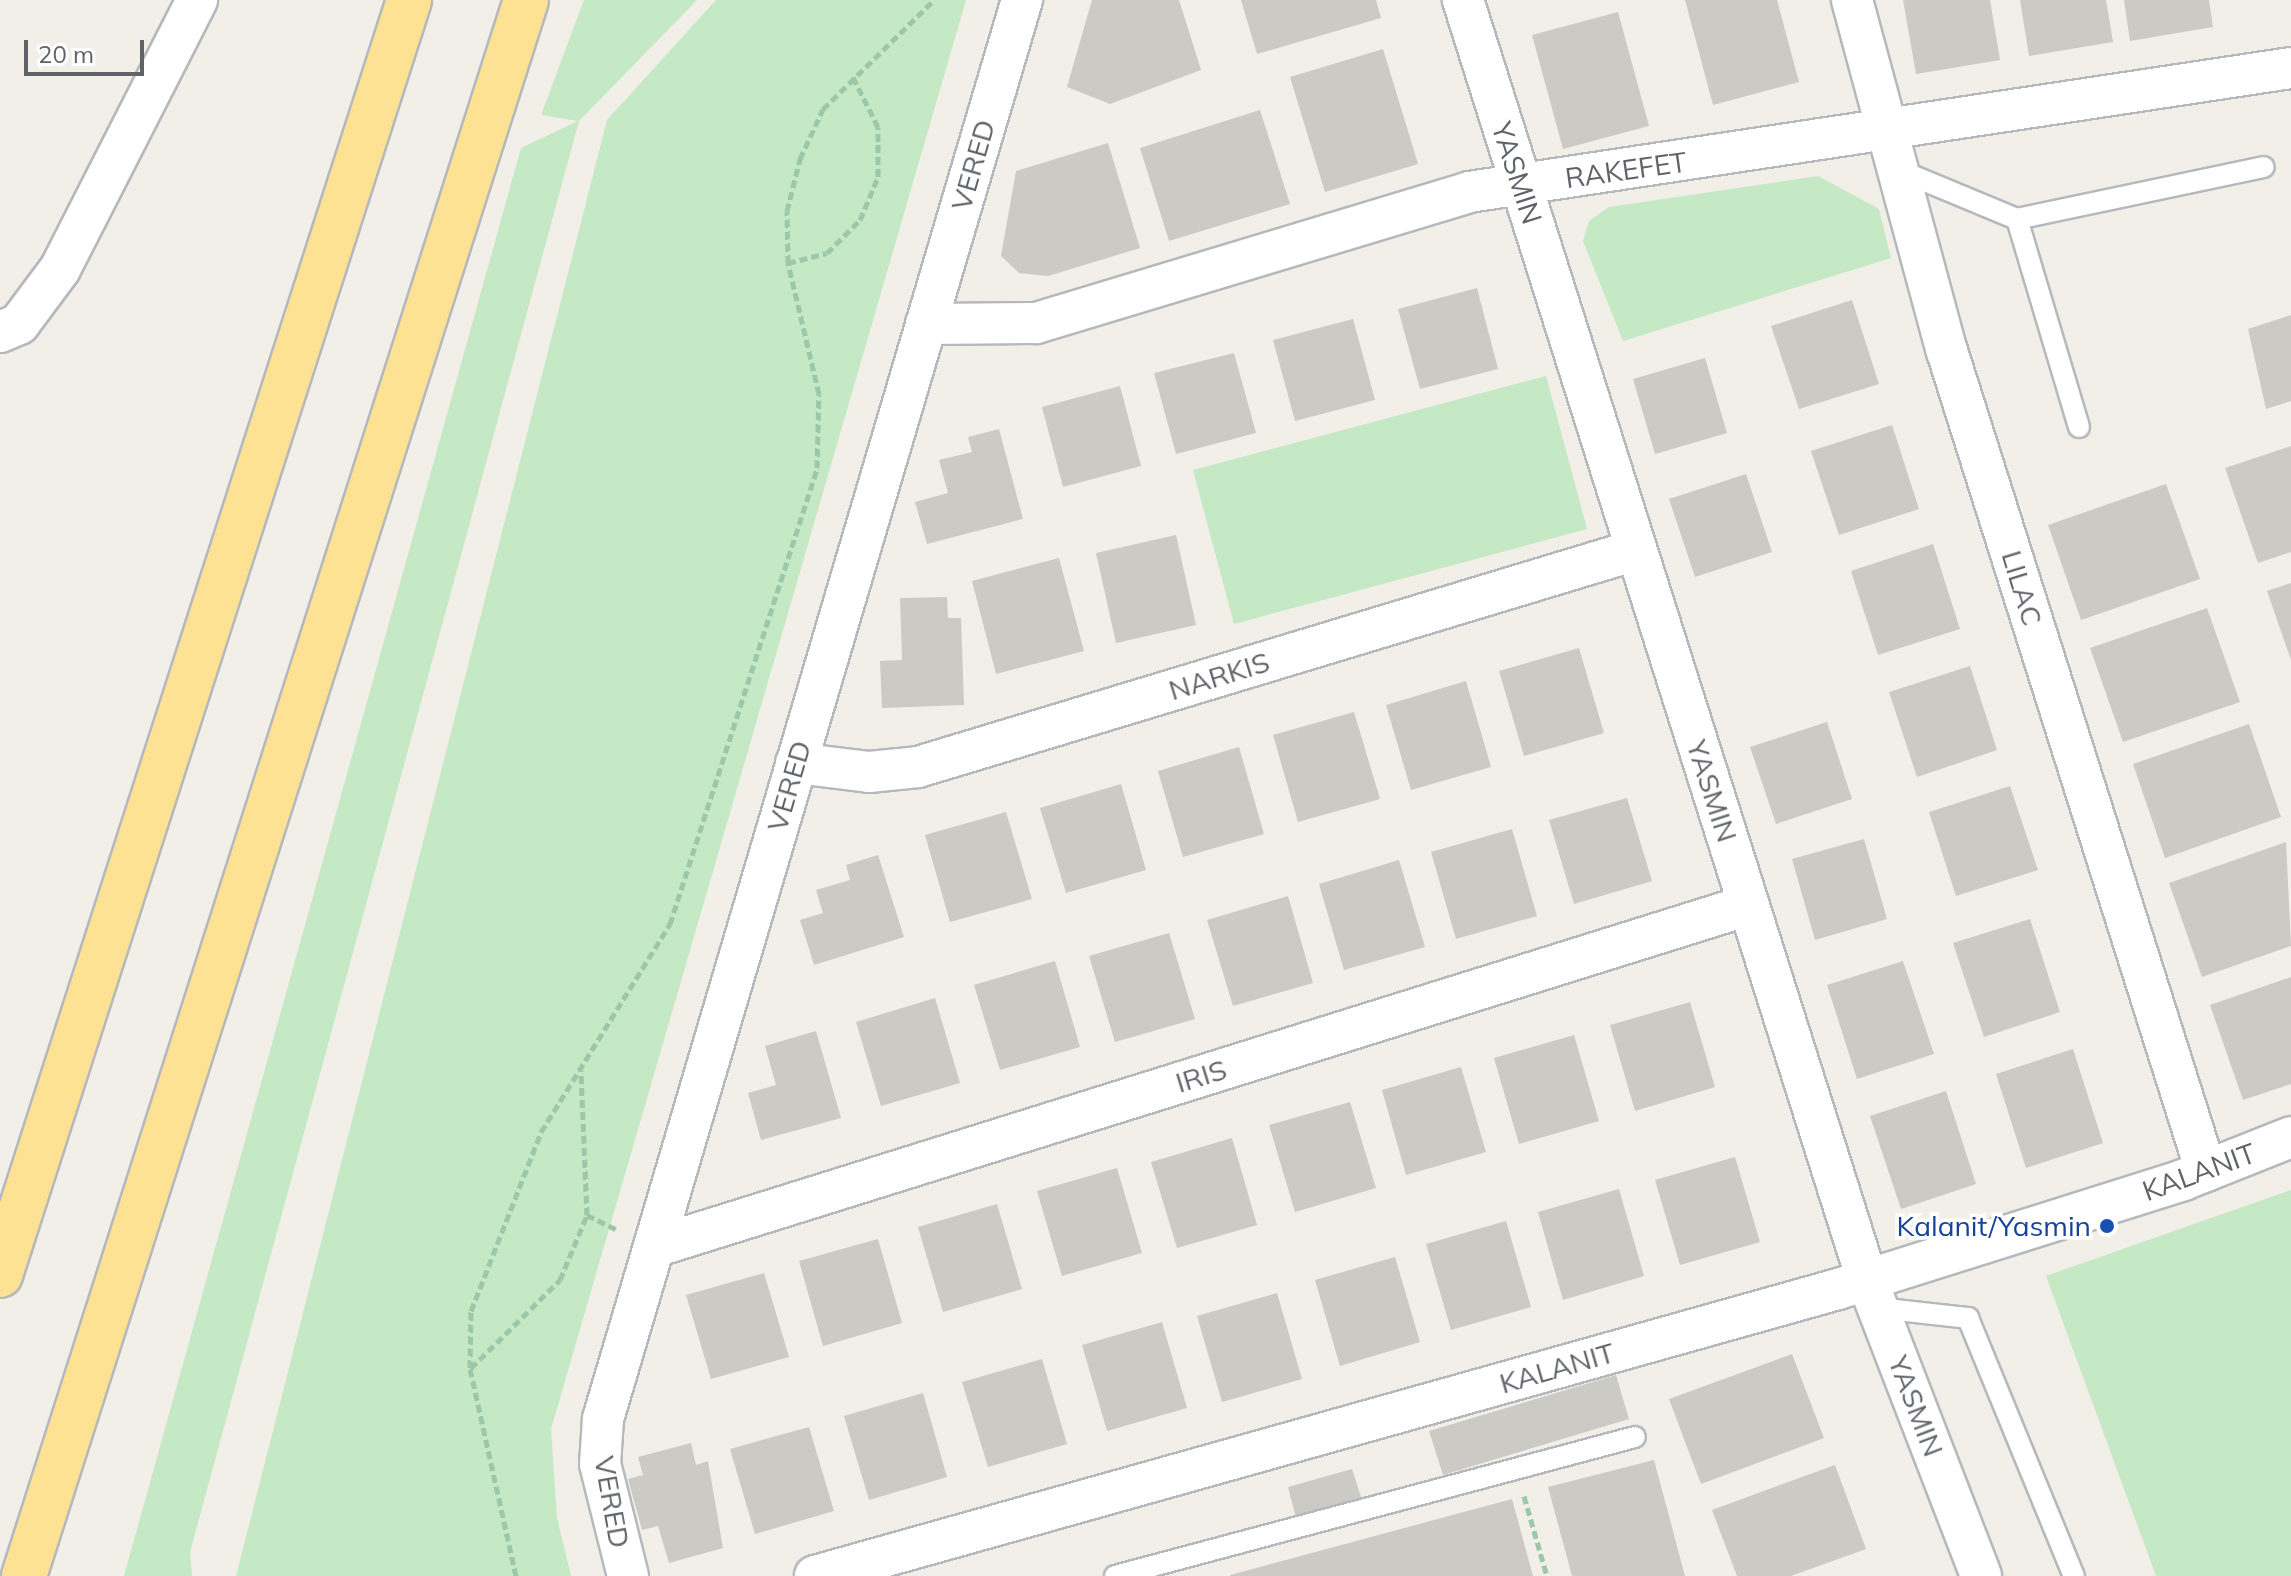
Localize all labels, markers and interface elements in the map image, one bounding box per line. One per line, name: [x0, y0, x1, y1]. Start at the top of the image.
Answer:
scale bar: [28, 24, 148, 74]
text: 20 m: [38, 39, 94, 69]
street label: VERED: [944, 116, 1002, 214]
street label: YASMIN: [1485, 118, 1549, 228]
street label: RAKEFET: [1563, 145, 1689, 195]
street label: LILAC: [1995, 546, 2049, 630]
street label: NARKIS: [1165, 645, 1273, 707]
street label: YASMIN: [1680, 736, 1744, 846]
street label: VERED: [760, 737, 818, 835]
street label: IRIS: [1172, 1052, 1230, 1100]
street label: KALANIT: [2138, 1136, 2260, 1208]
place label: Kalanit/Yasmin: [1896, 1209, 2091, 1243]
marker: Kalanit/Yasmin: [2098, 1217, 2116, 1235]
street label: KALANIT: [1496, 1336, 1618, 1400]
street label: YASMIN: [1881, 1351, 1951, 1461]
street label: VERED: [587, 1453, 637, 1551]

